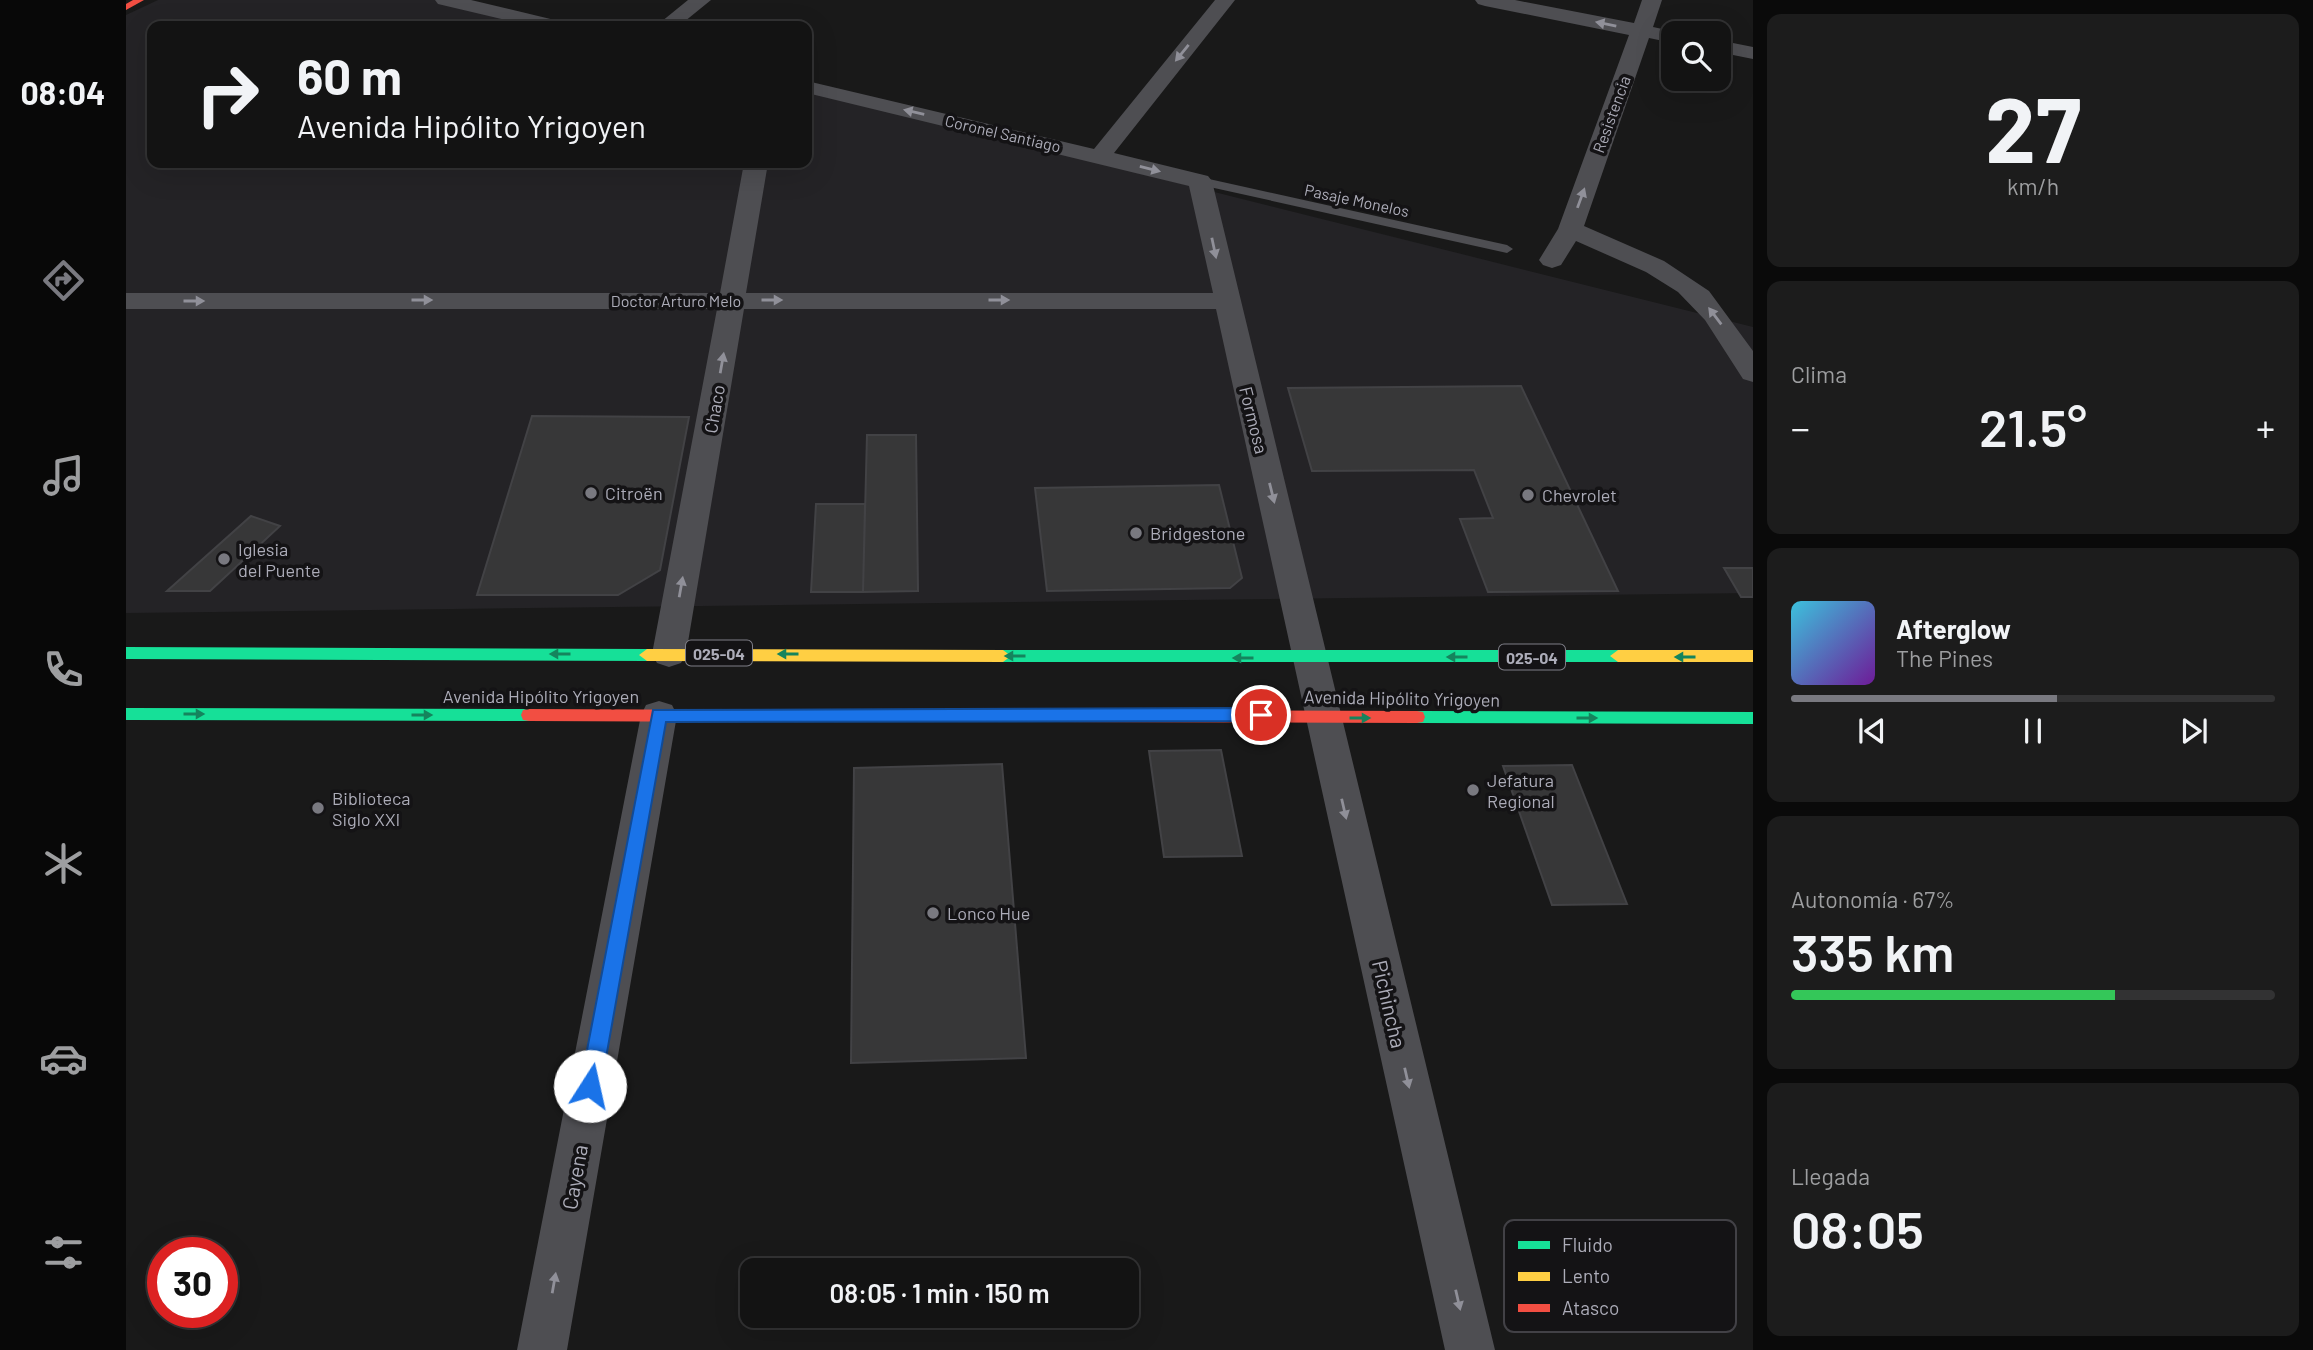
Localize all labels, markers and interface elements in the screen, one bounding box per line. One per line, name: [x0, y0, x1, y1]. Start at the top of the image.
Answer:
one-way arrow: [1595, 18, 1617, 29]
map controls: [1661, 21, 1731, 91]
button: search: [1661, 21, 1731, 91]
one-way arrow: [1175, 45, 1190, 62]
text: 60 m: [297, 46, 402, 105]
icon: right: [182, 49, 273, 140]
text: 27: [1985, 72, 2081, 181]
text: 08:04: [21, 73, 105, 111]
street label: Resistencia: [1588, 73, 1634, 155]
text: Avenida Hipólito Yrigoyen: [297, 106, 646, 144]
one-way arrow: [903, 106, 925, 117]
street label: Coronel Santiago: [943, 110, 1063, 156]
one-way arrow: [1139, 164, 1161, 175]
text: km/h: [2007, 172, 2059, 200]
street label: Pasaje Monelos: [1303, 180, 1411, 220]
one-way arrow: [1576, 187, 1587, 208]
one-way arrow: [1208, 237, 1219, 259]
icon: directions: [39, 256, 88, 305]
street label: Doctor Arturo Melo: [611, 291, 741, 310]
one-way arrow: [411, 294, 433, 306]
one-way arrow: [761, 294, 783, 306]
one-way arrow: [988, 294, 1010, 306]
one-way arrow: [183, 295, 205, 307]
one-way arrow: [1707, 308, 1722, 326]
one-way arrow: [717, 352, 728, 374]
text: Clima: [1791, 360, 1847, 388]
street label: Chaco: [699, 383, 729, 435]
street label: Formosa: [1235, 384, 1273, 456]
text: 21.5°: [1979, 395, 2087, 457]
text: −: [1791, 404, 1810, 450]
text: +: [2256, 404, 2275, 450]
icon: music: [39, 451, 88, 500]
place label: Citroën: [605, 482, 663, 504]
one-way arrow: [1266, 483, 1277, 505]
place label: Chevrolet: [1542, 484, 1617, 506]
marker: Citroën: [583, 485, 599, 501]
marker: Chevrolet: [1520, 487, 1536, 503]
place label: Bridgestone: [1150, 522, 1245, 544]
marker: Bridgestone: [1128, 525, 1144, 541]
place label: Iglesia del Puente: [238, 538, 321, 581]
marker: Iglesia del Puente: [216, 551, 232, 567]
one-way arrow: [676, 576, 687, 598]
text: Afterglow: [1896, 613, 2011, 644]
road number: 025-04: [686, 640, 752, 666]
road number: 025-04: [1499, 644, 1565, 670]
text: The Pines: [1896, 644, 1993, 672]
icon: phone: [39, 645, 88, 694]
one-way arrow: [549, 648, 571, 660]
one-way arrow: [777, 648, 799, 660]
one-way arrow: [1004, 650, 1026, 662]
one-way arrow: [1674, 651, 1696, 663]
one-way arrow: [1232, 652, 1254, 663]
one-way arrow: [1446, 652, 1468, 663]
street label: Avenida Hipólito Yrigoyen: [443, 685, 639, 707]
pin: [1231, 685, 1291, 745]
street label: Avenida Hipólito Yrigoyen: [1304, 685, 1500, 711]
icon: arrive: [1242, 696, 1280, 734]
one-way arrow: [183, 708, 205, 720]
one-way arrow: [411, 709, 433, 721]
one-way arrow: [1349, 712, 1371, 724]
one-way arrow: [1576, 712, 1598, 724]
icon: previous: [1853, 712, 1891, 750]
icon: pause: [2014, 712, 2052, 750]
icon: next: [2175, 712, 2213, 750]
place label: Jefatura Regional: [1487, 769, 1555, 812]
marker: Jefatura Regional: [1465, 782, 1481, 798]
place label: Biblioteca Siglo XXI: [332, 787, 411, 830]
one-way arrow: [1339, 798, 1350, 820]
marker: Biblioteca Siglo XXI: [310, 800, 326, 816]
icon: climate: [39, 839, 88, 888]
text: Autonomía · 67%: [1791, 885, 1955, 913]
place label: Lonco Hue: [947, 902, 1030, 924]
marker: Lonco Hue: [925, 905, 941, 921]
text: 335 km: [1791, 920, 1954, 982]
street label: Pichincha: [1368, 958, 1412, 1050]
icon: car: [39, 1034, 88, 1083]
position arrow: [553, 1049, 627, 1123]
one-way arrow: [1401, 1067, 1412, 1089]
street label: Cayena: [556, 1142, 592, 1212]
text: Llegada: [1791, 1162, 1870, 1190]
text: 08:05: [1791, 1197, 1924, 1259]
legend: [1504, 1220, 1736, 1332]
icon: filters: [39, 1228, 88, 1277]
text: Fluido: [1562, 1233, 1613, 1256]
speed limit sign: 30: [147, 1237, 238, 1328]
text: Lento: [1562, 1264, 1610, 1287]
one-way arrow: [549, 1272, 560, 1294]
text: 08:05 · 1 min · 150 m: [829, 1277, 1050, 1308]
one-way arrow: [1453, 1289, 1464, 1311]
text: Atasco: [1562, 1296, 1619, 1319]

